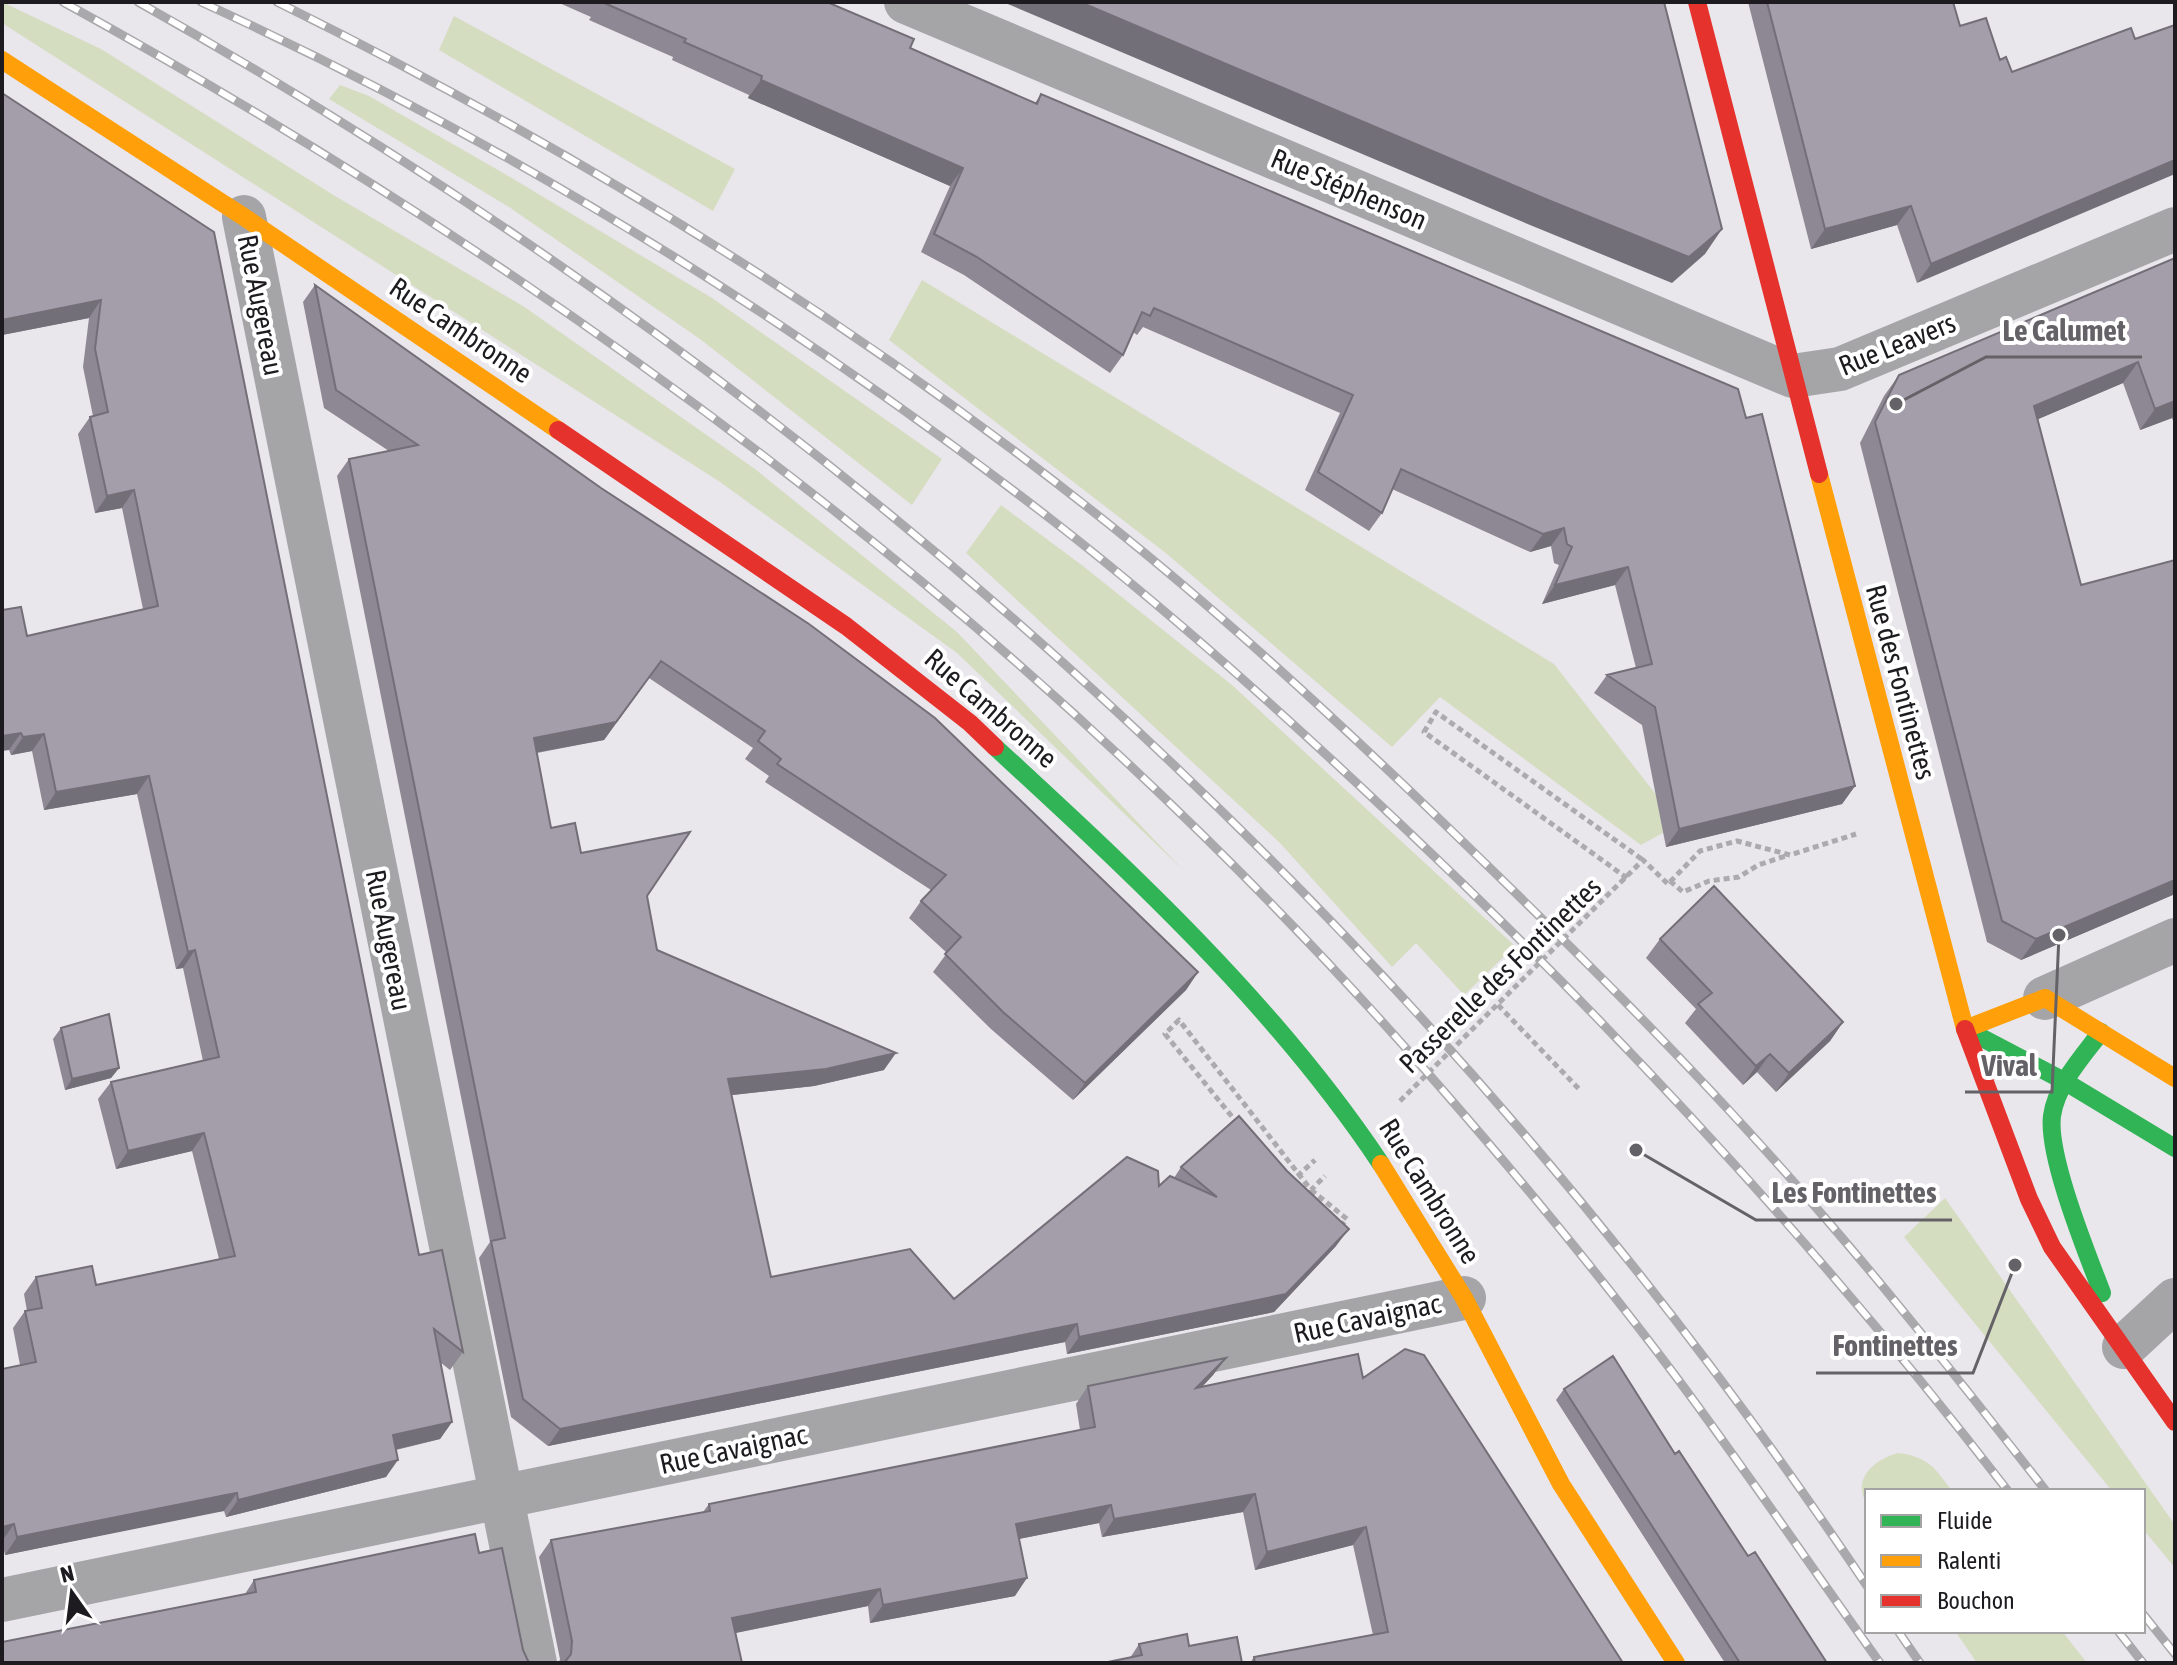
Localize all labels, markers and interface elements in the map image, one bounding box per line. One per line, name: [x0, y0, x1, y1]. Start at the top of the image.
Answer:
street label: Rue Stéphenson: [1266, 142, 1432, 236]
street label: Rue Augereau: [232, 232, 290, 378]
street label: Rue Cambronne: [384, 271, 538, 389]
callout: Le Calumet: [1986, 303, 2142, 357]
street label: Rue Leavers: [1834, 306, 1960, 382]
text: Le Calumet: [2002, 313, 2126, 347]
street label: Rue des Fontinettes: [1860, 581, 1942, 783]
street label: Rue Cambronne: [918, 642, 1064, 774]
street label: Rue Augereau: [360, 867, 418, 1013]
street label: Passerelle des Fontinettes: [1393, 871, 1607, 1079]
callout: Vival: [1965, 1038, 2052, 1092]
text: Vival: [1980, 1048, 2038, 1082]
street label: Rue Cambronne: [1373, 1113, 1487, 1269]
callout: Les Fontinettes: [1756, 1166, 1952, 1220]
text: Les Fontinettes: [1772, 1175, 1937, 1209]
street label: Rue Cavaignac: [1291, 1287, 1444, 1349]
callout: Fontinettes: [1816, 1319, 1973, 1373]
text: Fontinettes: [1832, 1328, 1958, 1362]
street label: Rue Cavaignac: [657, 1418, 810, 1480]
legend: [1865, 1489, 2145, 1633]
text: Fluide: [1937, 1507, 1992, 1534]
text: Ralenti: [1937, 1547, 2001, 1574]
north arrow: [32, 1553, 112, 1633]
text: N: [58, 1559, 77, 1588]
text: Bouchon: [1937, 1587, 2015, 1614]

